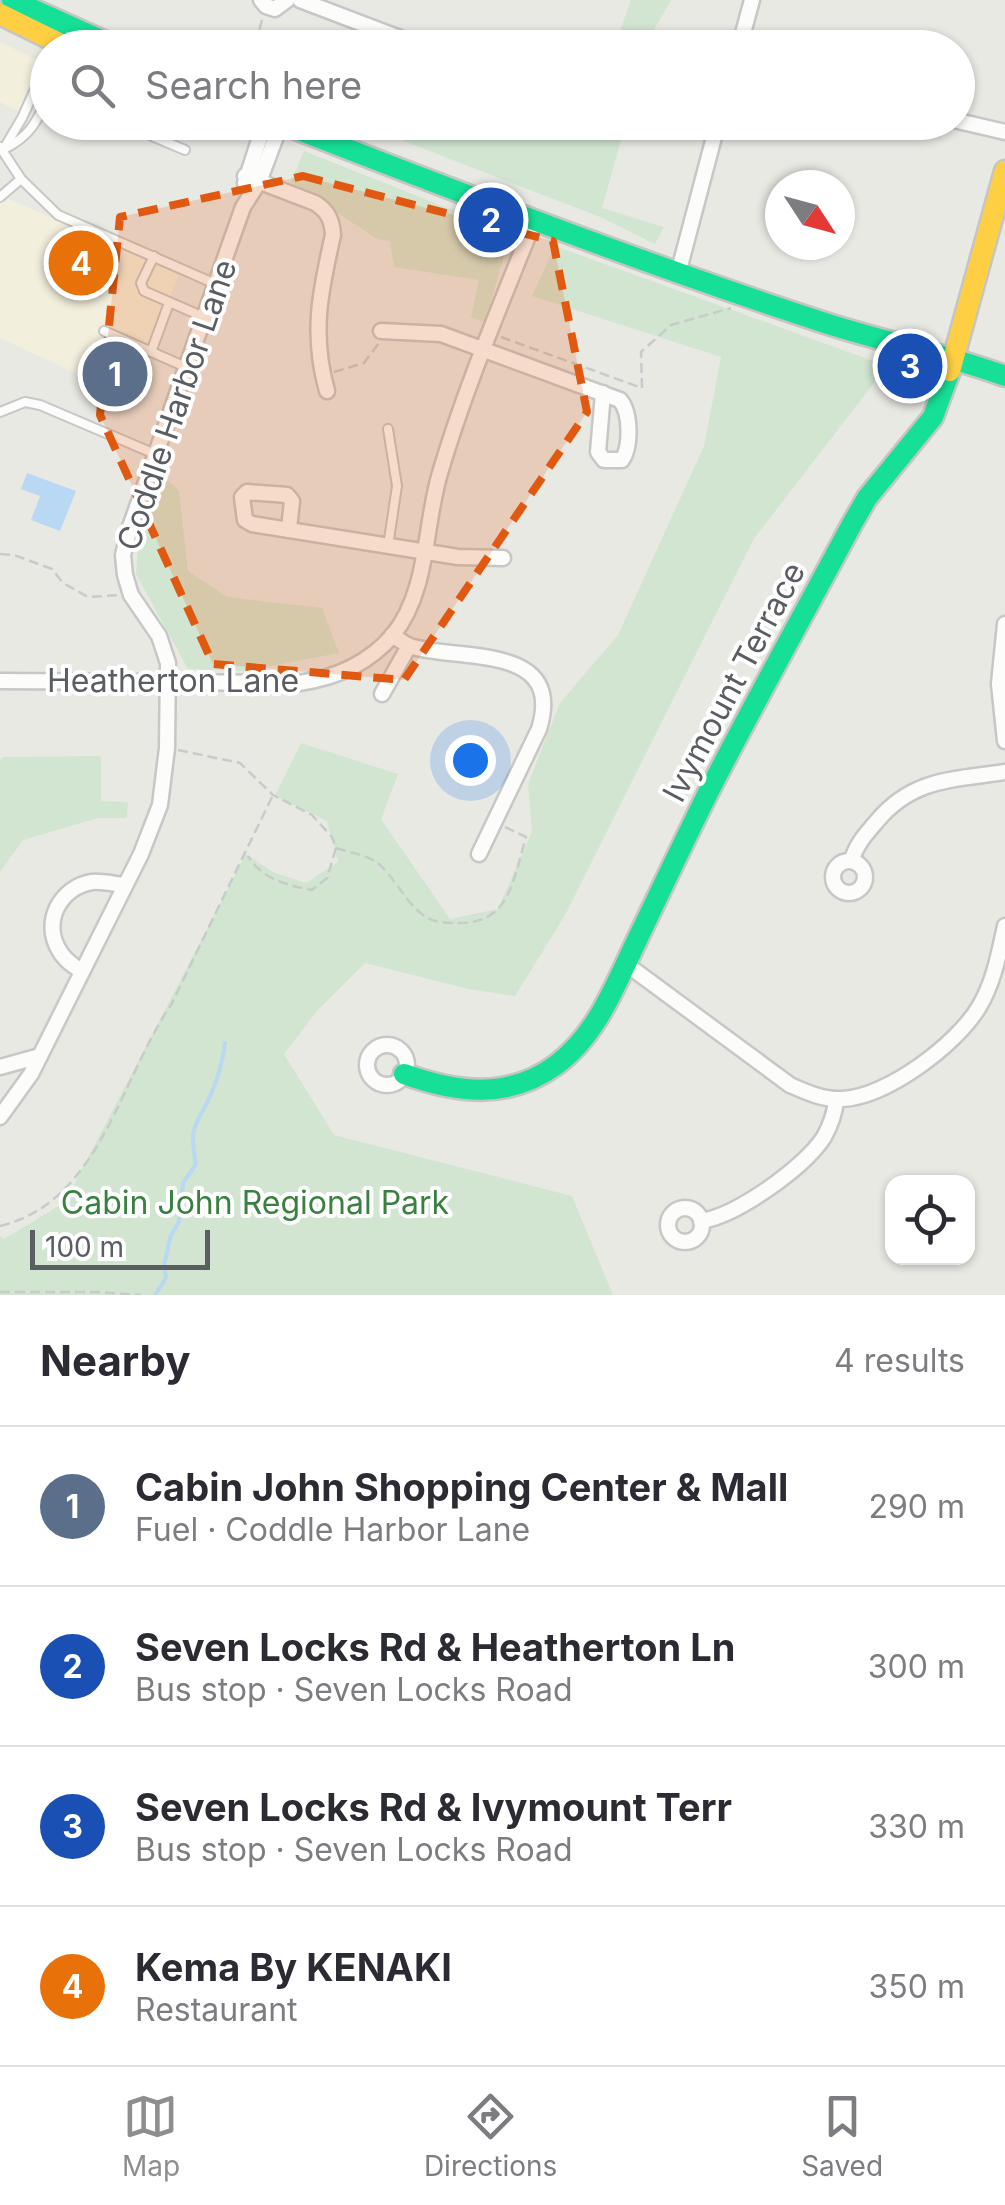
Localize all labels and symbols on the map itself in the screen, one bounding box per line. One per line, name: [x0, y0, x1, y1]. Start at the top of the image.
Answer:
north arrow: [765, 170, 855, 260]
pin: 2: [458, 182, 524, 258]
pin: 4: [48, 226, 114, 300]
street label: Coddle Harbor Lane: [108, 254, 245, 555]
pin: 3: [878, 328, 942, 404]
pin: 1: [82, 336, 148, 412]
street label: Ivymount Terrace: [654, 555, 813, 808]
street label: Heatherton Lane: [47, 661, 299, 700]
your location: [445, 735, 496, 786]
park label: Cabin John Regional Park: [61, 1183, 450, 1222]
scale bar: [30, 1225, 210, 1270]

